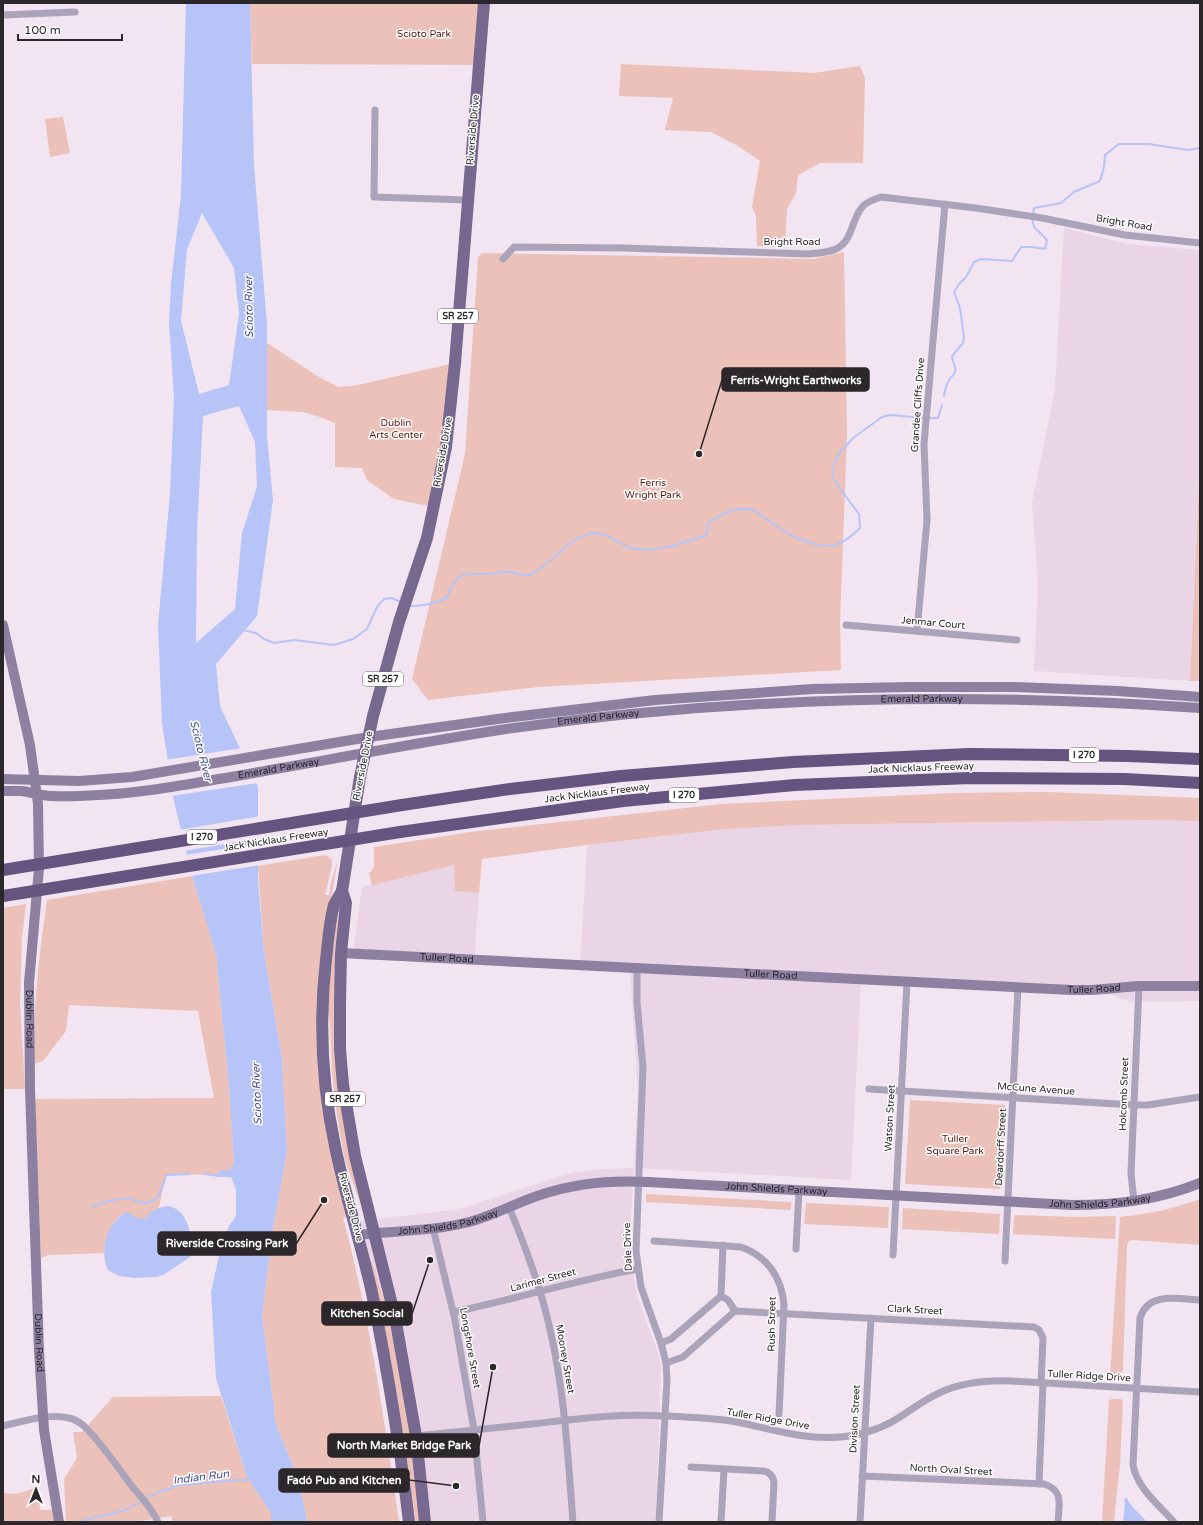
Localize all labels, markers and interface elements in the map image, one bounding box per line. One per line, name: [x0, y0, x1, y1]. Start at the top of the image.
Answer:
scale bar: [18, 16, 122, 42]
text: 100 m: [24, 23, 61, 37]
park label: Scioto Park: [397, 28, 451, 40]
street label: Riverside Drive: [464, 94, 482, 166]
street label: Bright Road: [1095, 212, 1153, 234]
street label: Bright Road: [763, 236, 821, 248]
water label: Scioto River: [242, 274, 256, 338]
road number: SR 257: [438, 309, 478, 323]
street label: Grandee Cliffs Drive: [909, 357, 927, 453]
callout: Ferris-Wright Earthworks: [722, 368, 869, 391]
text: Ferris-Wright Earthworks: [731, 374, 862, 388]
street label: Riverside Drive: [431, 416, 455, 488]
park label: Dublin Arts Center: [369, 417, 423, 441]
park label: Ferris Wright Park: [625, 477, 682, 501]
street label: Jenmar Court: [900, 614, 966, 632]
road number: SR 257: [363, 672, 403, 686]
street label: Emerald Parkway: [880, 693, 963, 705]
street label: Emerald Parkway: [557, 707, 640, 728]
water label: Scioto River: [187, 719, 215, 785]
street label: Riverside Drive: [350, 730, 376, 802]
road number: I 270: [1069, 748, 1099, 762]
street label: Emerald Parkway: [237, 755, 321, 782]
street label: Jack Nicklaus Freeway: [868, 760, 975, 776]
street label: Jack Nicklaus Freeway: [544, 781, 651, 805]
road number: I 270: [669, 788, 699, 802]
street label: Jack Nicklaus Freeway: [223, 826, 330, 854]
road number: I 270: [187, 830, 217, 844]
street label: Tuller Road: [420, 951, 474, 966]
street label: Tuller Road: [743, 967, 798, 982]
street label: Tuller Road: [1067, 982, 1121, 996]
street label: Dublin Road: [23, 990, 36, 1048]
street label: Holcomb Street: [1117, 1057, 1131, 1131]
water label: Scioto River: [249, 1061, 265, 1125]
street label: McCune Avenue: [997, 1080, 1076, 1098]
street label: Watson Street: [882, 1084, 898, 1152]
road number: SR 257: [325, 1092, 365, 1106]
street label: Deardorff Street: [993, 1108, 1009, 1186]
park label: Tuller Square Park: [926, 1133, 984, 1157]
street label: Riverside Drive: [336, 1171, 366, 1243]
street label: John Shields Parkway: [725, 1180, 829, 1198]
street label: John Shields Parkway: [1049, 1192, 1153, 1211]
street label: John Shields Parkway: [397, 1206, 500, 1238]
street label: Dale Drive: [621, 1222, 635, 1271]
callout: Riverside Crossing Park: [158, 1232, 296, 1255]
text: Riverside Crossing Park: [166, 1237, 288, 1251]
street label: Larimer Street: [509, 1265, 577, 1295]
street label: Rush Street: [766, 1296, 778, 1352]
callout: Kitchen Social: [322, 1302, 412, 1325]
street label: Clark Street: [887, 1303, 943, 1317]
text: Kitchen Social: [330, 1307, 404, 1320]
street label: Longshore Street: [457, 1307, 483, 1389]
street label: Dublin Road: [32, 1313, 46, 1373]
street label: Mooney Street: [553, 1324, 577, 1395]
street label: Tuller Ridge Drive: [1047, 1368, 1131, 1384]
street label: Division Street: [847, 1384, 863, 1453]
street label: Tuller Ridge Drive: [726, 1406, 811, 1432]
callout: North Market Bridge Park: [328, 1434, 479, 1457]
text: North Market Bridge Park: [337, 1439, 471, 1453]
street label: North Oval Street: [909, 1462, 993, 1478]
water label: Indian Run: [172, 1467, 230, 1487]
north arrow: [16, 1469, 56, 1509]
callout: Fadó Pub and Kitchen: [279, 1469, 409, 1492]
text: N: [32, 1473, 40, 1486]
text: Fadó Pub and Kitchen: [287, 1474, 402, 1487]

